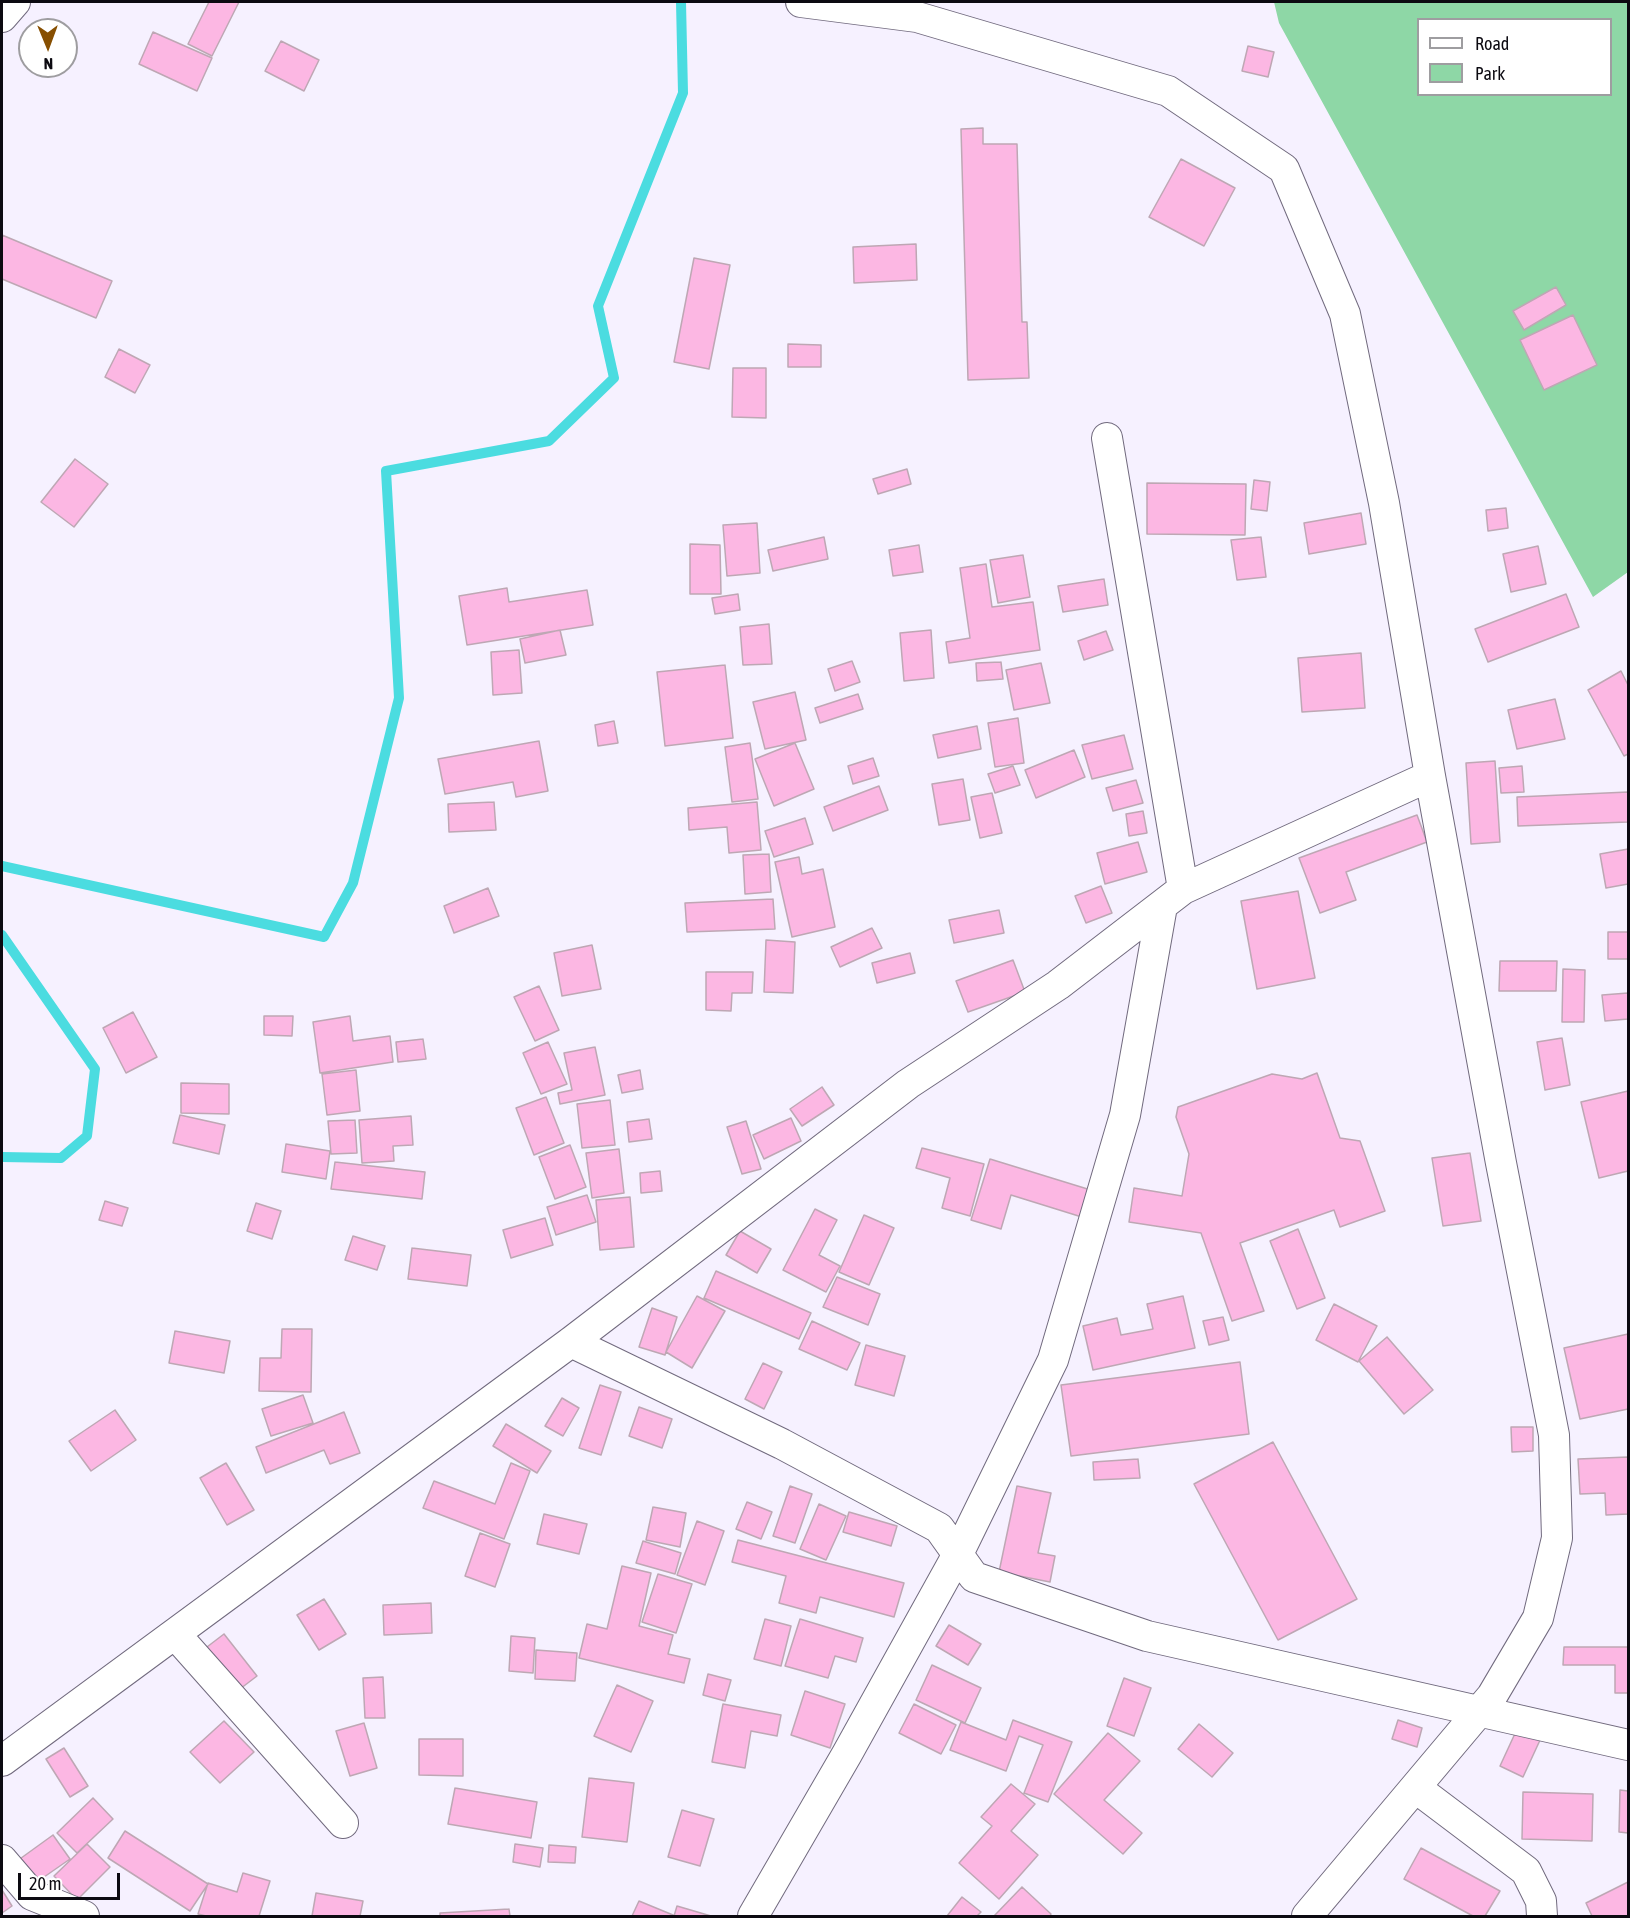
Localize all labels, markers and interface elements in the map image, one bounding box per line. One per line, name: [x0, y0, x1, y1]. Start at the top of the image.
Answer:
north arrow: [18, 18, 78, 78]
legend: [1417, 18, 1612, 96]
text: Road: [1475, 33, 1509, 54]
text: N: [43, 55, 53, 73]
text: Park: [1475, 63, 1505, 84]
scale bar: [21, 1861, 123, 1899]
text: 20 m: [29, 1873, 61, 1894]

